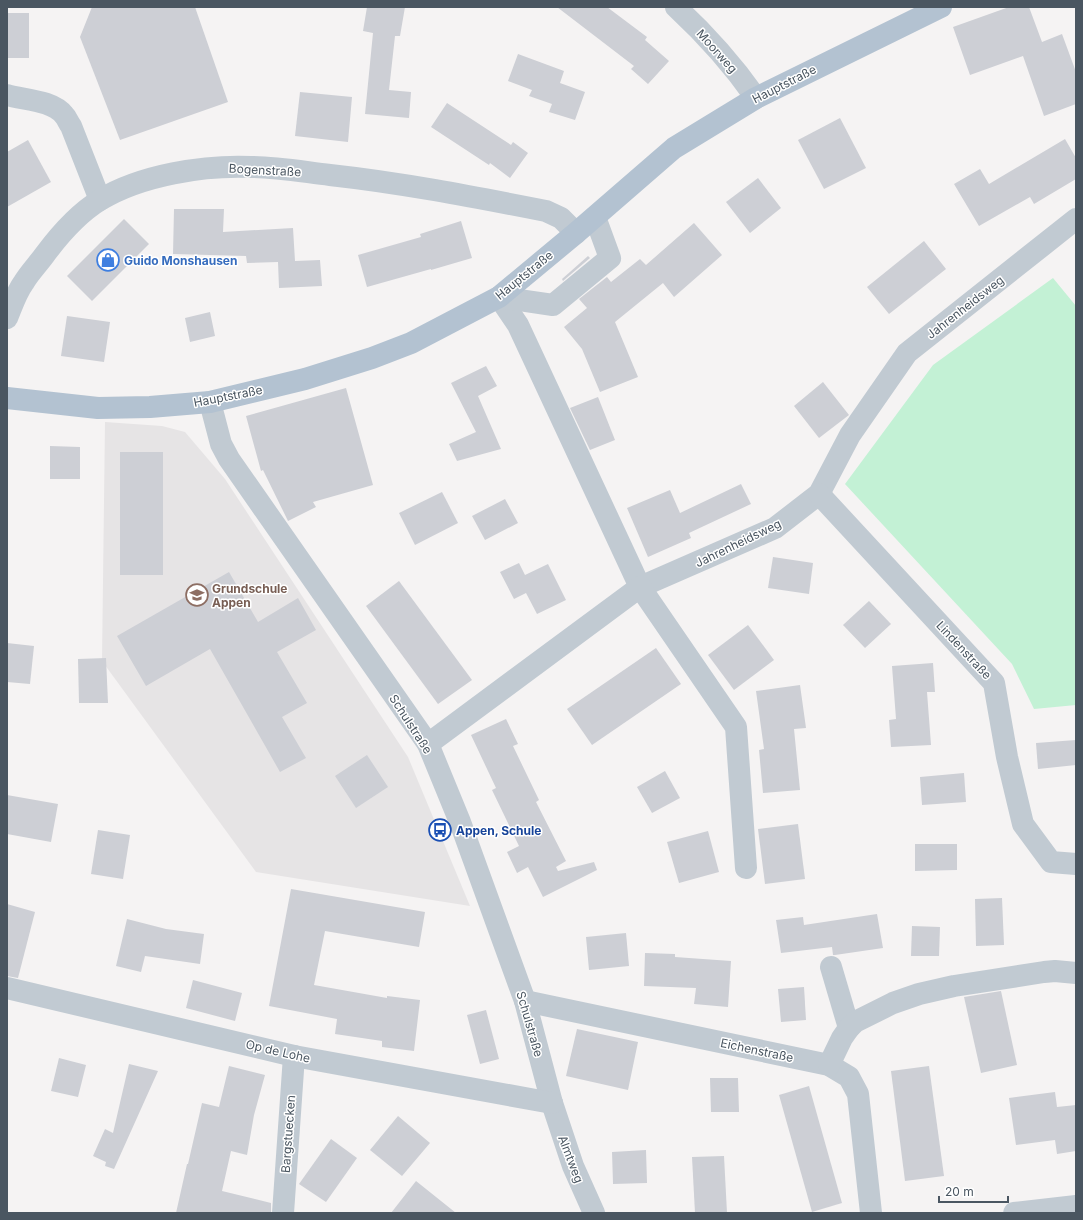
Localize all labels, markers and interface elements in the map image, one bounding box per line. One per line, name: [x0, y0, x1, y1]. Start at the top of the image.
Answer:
street label: Moorweg: [693, 26, 741, 76]
street label: Hauptstraße: [749, 61, 819, 107]
street label: Bogenstraße: [228, 161, 302, 179]
shop icon: Guido Monshausen: [95, 247, 121, 273]
street label: Hauptstraße: [492, 247, 556, 303]
place label: Guido Monshausen: [124, 253, 237, 268]
street label: Jahrenheidsweg: [923, 272, 1007, 342]
street label: Hauptstraße: [192, 382, 264, 410]
street label: Jahrenheidsweg: [693, 516, 783, 570]
place label: Grundschule Appen: [212, 581, 288, 610]
school or university icon: Grundschule Appen: [184, 582, 210, 608]
street label: Lindenstraße: [933, 618, 995, 682]
street label: Schulstraße: [386, 692, 436, 756]
bus stop icon: Appen, Schule: [427, 817, 453, 843]
place label: Appen, Schule: [456, 823, 541, 838]
street label: Schulstraße: [513, 989, 547, 1059]
street label: Eichenstraße: [719, 1035, 795, 1065]
street label: Op de Lohe: [244, 1036, 312, 1066]
street label: Bargstuecken: [278, 1095, 298, 1173]
street label: Almtweg: [555, 1133, 587, 1185]
scale bar: [939, 1178, 1008, 1204]
text: 20 m: [945, 1184, 974, 1199]

